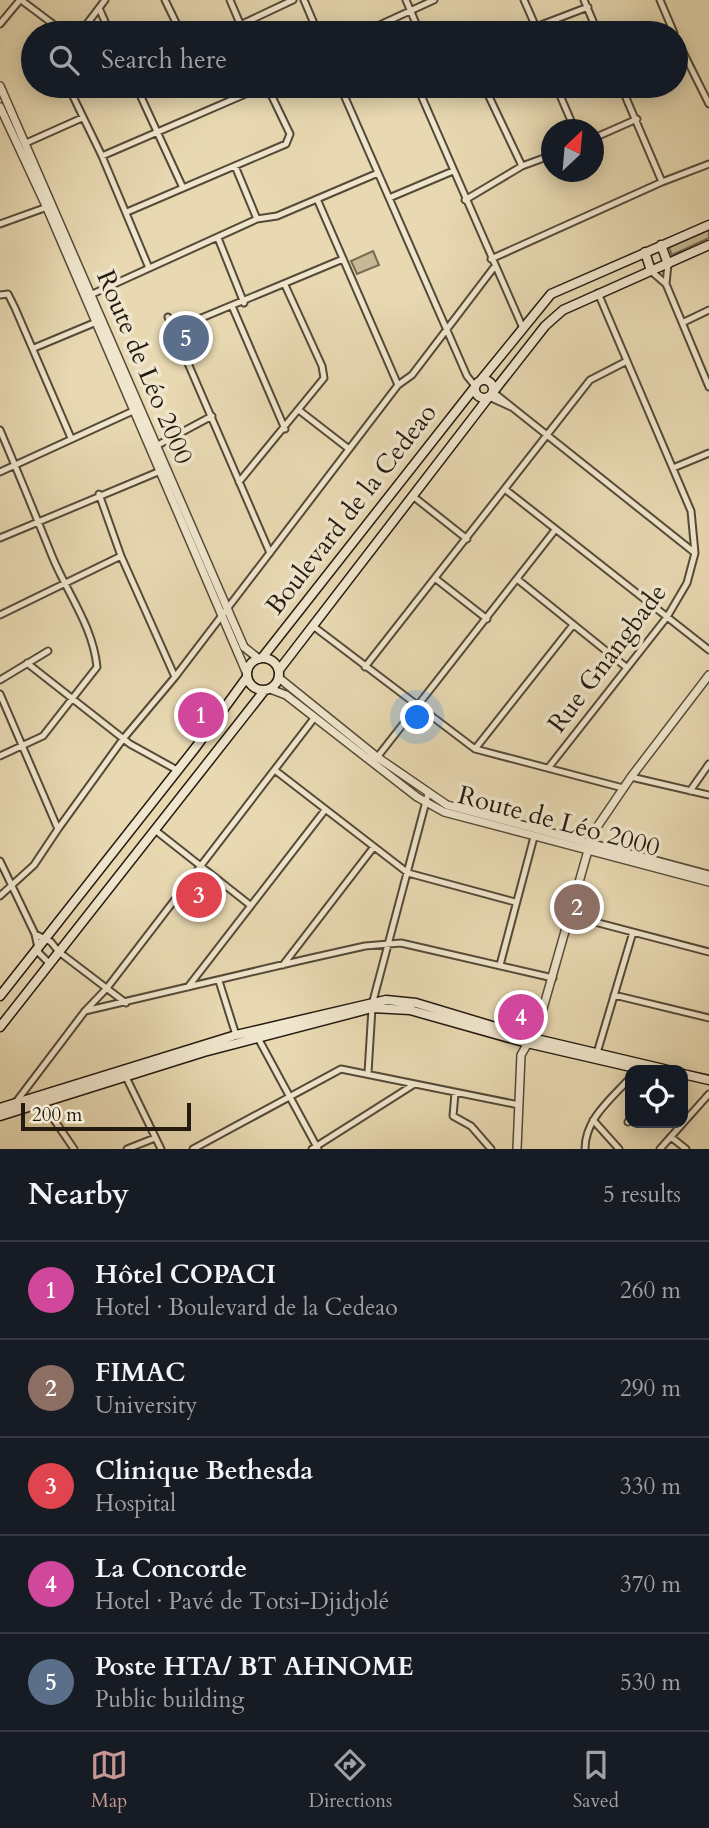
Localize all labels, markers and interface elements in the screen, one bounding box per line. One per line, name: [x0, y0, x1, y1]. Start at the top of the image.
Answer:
search box: [21, 21, 688, 98]
icon: search: [45, 41, 83, 79]
text: Search here: [101, 42, 227, 77]
north arrow: [541, 119, 604, 182]
street label: Route de Léo 2000: [88, 265, 202, 469]
pin: 5: [163, 312, 209, 364]
street label: Boulevard de la Cedeao: [257, 396, 445, 622]
street label: Rue Gnangbade: [540, 576, 674, 740]
pin: 1: [178, 689, 224, 741]
your location: [400, 700, 434, 734]
street label: Route de Léo 2000: [454, 777, 664, 865]
pin: 3: [176, 869, 222, 921]
pin: 2: [554, 881, 600, 933]
pin: 4: [498, 991, 544, 1043]
map controls: [625, 1065, 688, 1128]
button: locate: [625, 1065, 688, 1128]
scale bar: [21, 1100, 191, 1132]
text: 200 m: [32, 1102, 82, 1128]
text: Nearby: [28, 1174, 129, 1215]
text: 5 results: [603, 1179, 681, 1210]
text: Hôtel COPACI: [95, 1257, 276, 1292]
text: 1: [45, 1275, 57, 1306]
text: 260 m: [620, 1275, 681, 1306]
text: Hotel · Boulevard de la Cedeao: [95, 1292, 398, 1323]
text: FIMAC: [95, 1355, 185, 1390]
text: 2: [45, 1373, 57, 1404]
text: 290 m: [620, 1373, 681, 1404]
text: University: [95, 1390, 197, 1421]
text: Clinique Bethesda: [95, 1453, 313, 1488]
text: 3: [45, 1471, 57, 1502]
text: 330 m: [620, 1471, 681, 1502]
text: Hospital: [95, 1488, 176, 1519]
text: La Concorde: [95, 1551, 247, 1586]
text: 4: [45, 1569, 57, 1600]
text: 370 m: [620, 1569, 681, 1600]
text: Hotel · Pavé de Totsi-Djidjolé: [95, 1586, 389, 1617]
text: Poste HTA/ BT AHNOME: [95, 1649, 414, 1684]
text: 5: [45, 1667, 57, 1698]
text: 530 m: [620, 1667, 681, 1698]
text: Public building: [95, 1684, 245, 1715]
tab: Map: [90, 1746, 128, 1814]
tab: Directions: [309, 1746, 392, 1814]
tab: Saved: [573, 1746, 619, 1814]

